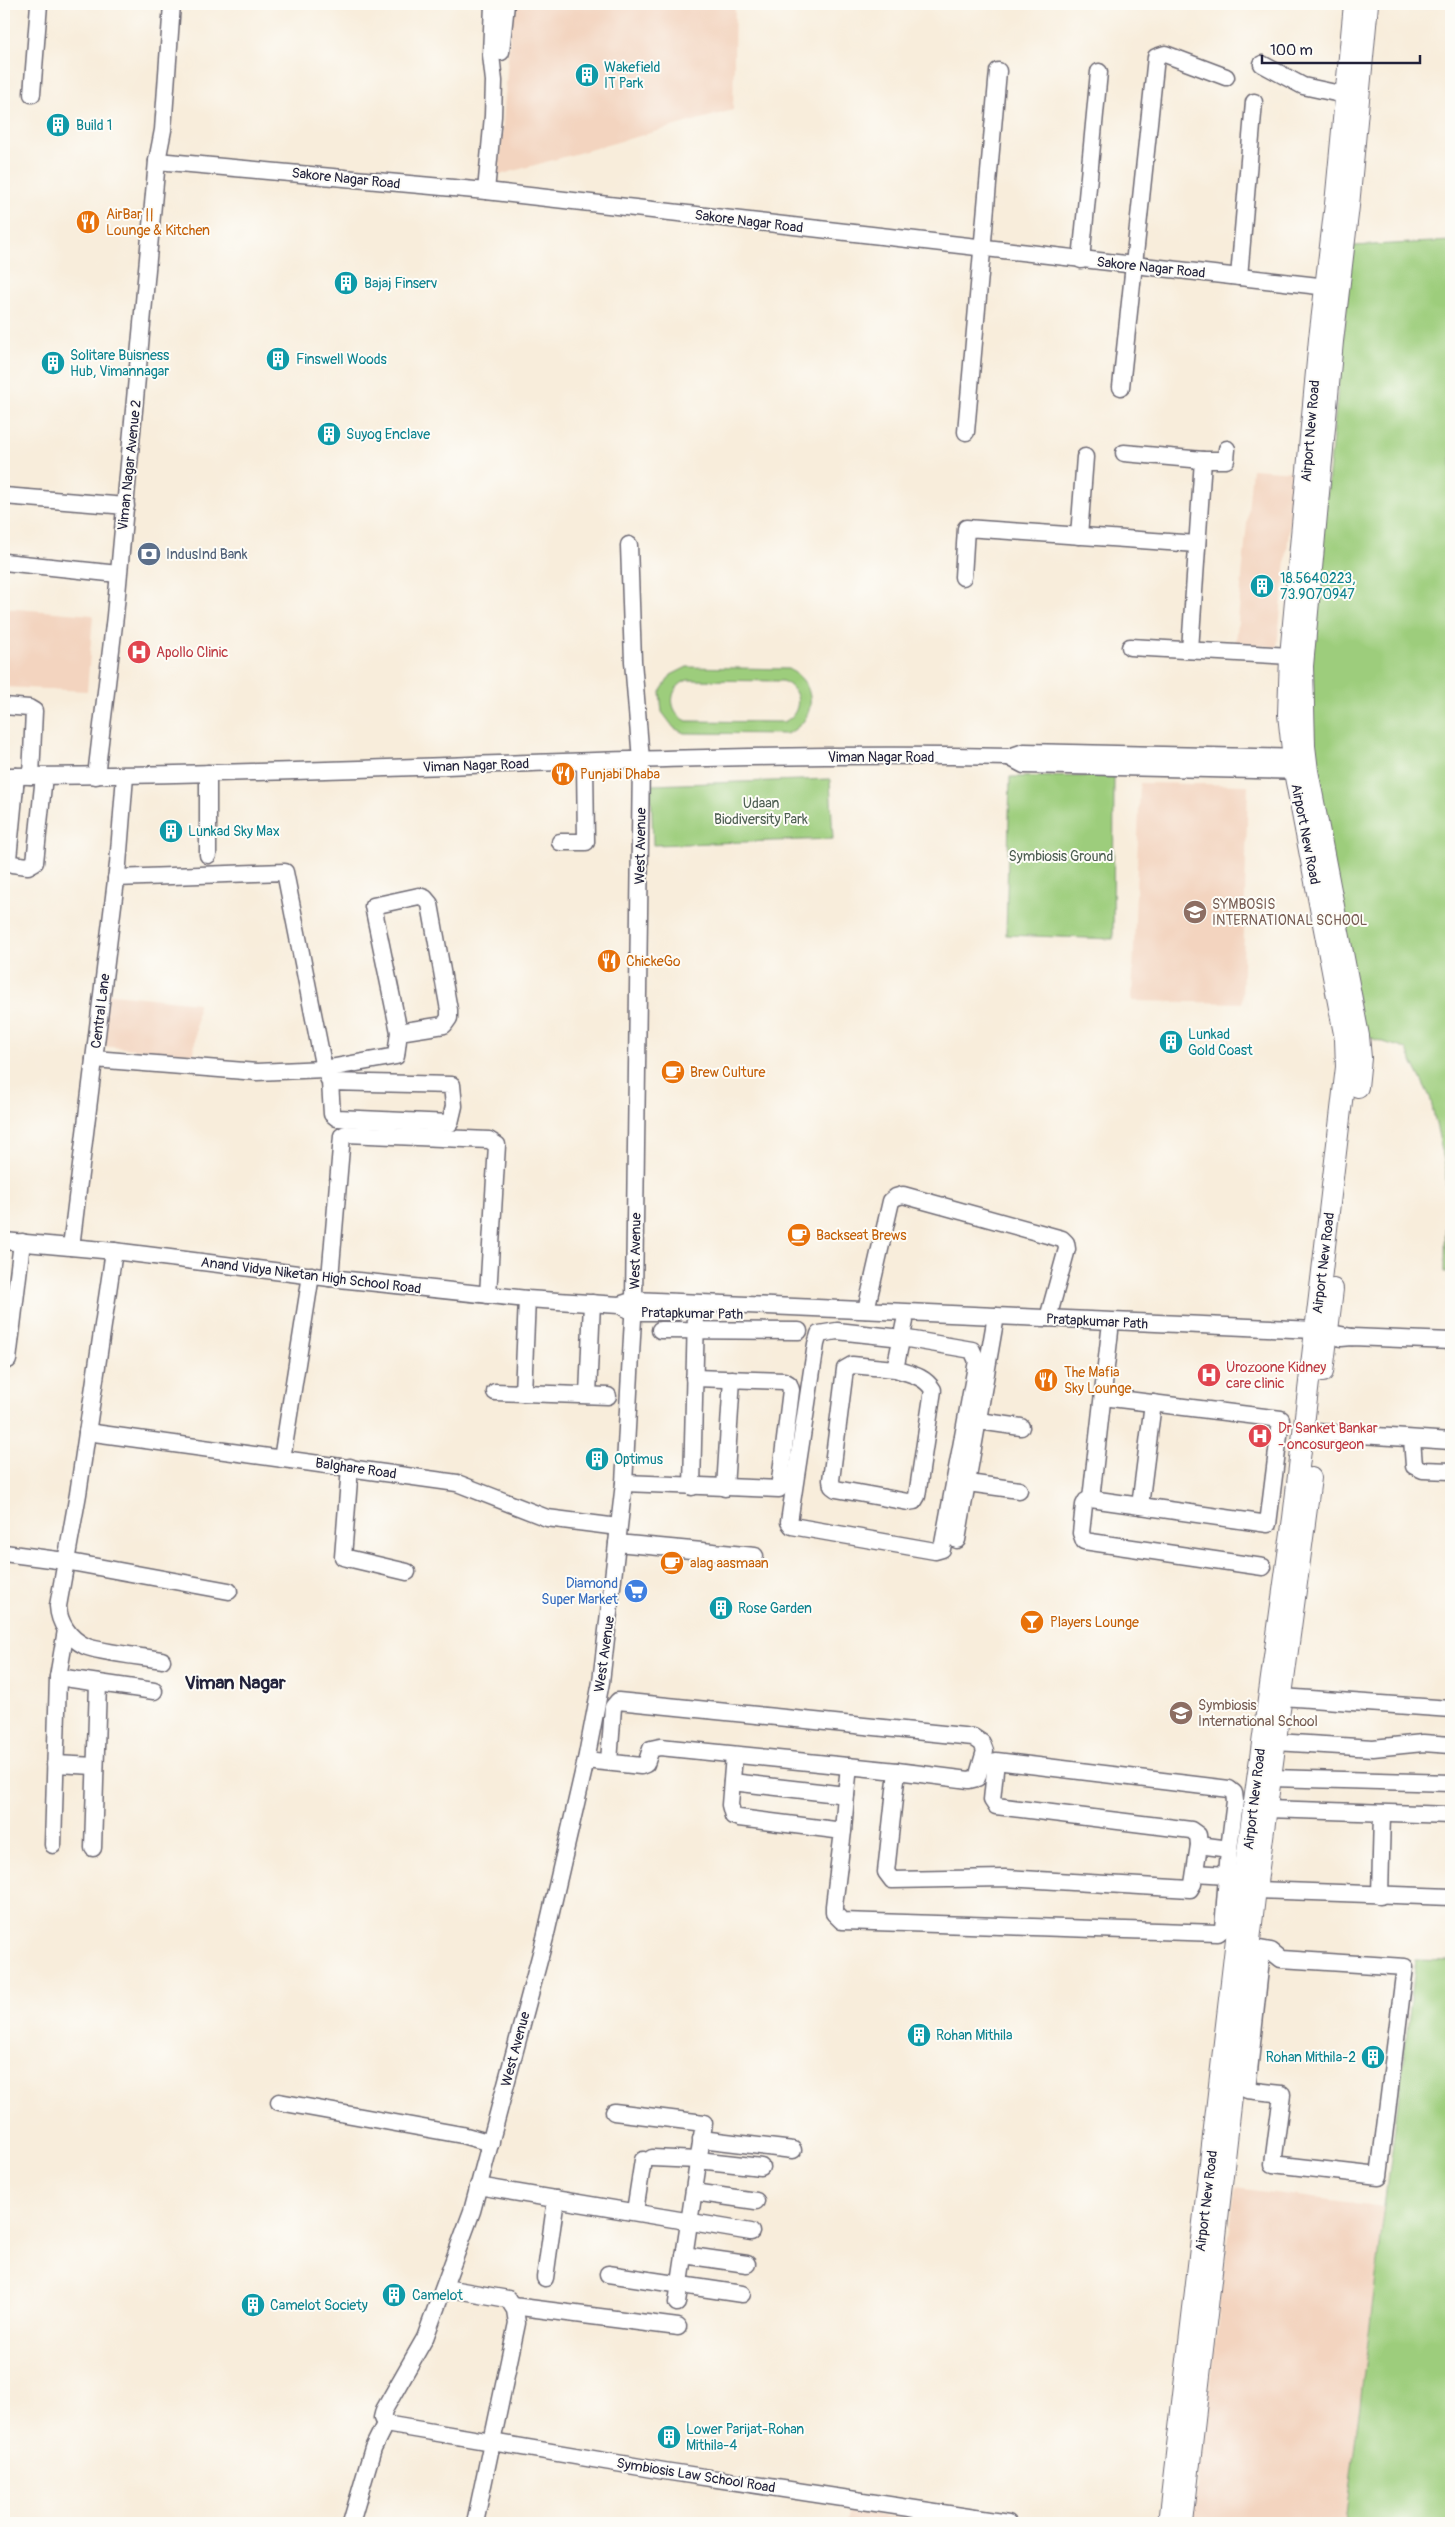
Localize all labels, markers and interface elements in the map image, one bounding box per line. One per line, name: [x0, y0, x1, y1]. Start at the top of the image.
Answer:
scale bar: [1262, 32, 1420, 64]
text: 100 m: [1270, 41, 1313, 60]
place label: Wakefield IT Park: [604, 59, 661, 92]
building icon: Wakefield IT Park: [574, 62, 600, 88]
building icon: Build 1: [45, 112, 71, 138]
place label: Build 1: [76, 117, 112, 134]
street label: Sakore Nagar Road: [291, 164, 401, 193]
place label: AirBar || Lounge & Kitchen: [106, 206, 210, 239]
street label: Sakore Nagar Road: [694, 206, 804, 237]
restaurant icon: AirBar || Lounge & Kitchen: [75, 209, 101, 235]
street label: Sakore Nagar Road: [1096, 253, 1206, 282]
building icon: Bajaj Finserv: [333, 270, 359, 296]
place label: Bajaj Finserv: [364, 275, 437, 292]
building icon: Finswell Woods: [265, 346, 291, 372]
place label: Solitare Buisness Hub, Vimannagar: [70, 347, 170, 380]
building icon: Solitare Buisness Hub, Vimannagar: [40, 350, 66, 376]
place label: Finswell Woods: [296, 351, 388, 368]
street label: Airport New Road: [1298, 379, 1323, 483]
street label: Viman Nagar Avenue 2: [114, 399, 145, 531]
building icon: Suyog Enclave: [316, 421, 342, 447]
place label: Suyog Enclave: [346, 426, 430, 443]
bank icon: IndusInd Bank: [136, 541, 162, 567]
place label: IndusInd Bank: [166, 546, 248, 563]
place label: 18.5640223, 73.9070947: [1280, 570, 1356, 603]
building icon: 18.5640223, 73.9070947: [1249, 573, 1275, 599]
hospital icon: Apollo Clinic: [126, 639, 152, 665]
place label: Apollo Clinic: [156, 644, 228, 661]
street label: Viman Nagar Road: [828, 749, 934, 766]
street label: Viman Nagar Road: [422, 755, 530, 776]
restaurant icon: Punjabi Dhaba: [550, 761, 576, 787]
place label: Punjabi Dhaba: [580, 766, 660, 783]
street label: Airport New Road: [1287, 782, 1324, 886]
park label: Udaan Biodiversity Park: [714, 795, 808, 828]
street label: West Avenue: [631, 807, 650, 885]
building icon: Lunkad Sky Max: [158, 818, 184, 844]
place label: Lunkad Sky Max: [188, 823, 280, 840]
park label: Symbiosis Ground: [1009, 848, 1114, 865]
place label: SYMBOSIS INTERNATIONAL SCHOOL: [1212, 896, 1368, 929]
school or university icon: SYMBOSIS INTERNATIONAL SCHOOL: [1182, 899, 1208, 925]
restaurant icon: ChickeGo: [596, 948, 622, 974]
place label: ChickeGo: [626, 953, 681, 970]
street label: Central Lane: [87, 973, 114, 1050]
place label: Lunkad Gold Coast: [1188, 1026, 1253, 1059]
building icon: Lunkad Gold Coast: [1158, 1029, 1184, 1055]
cafe icon: Brew Culture: [660, 1059, 686, 1085]
place label: Brew Culture: [690, 1064, 765, 1081]
street label: Airport New Road: [1309, 1211, 1338, 1315]
street label: West Avenue: [626, 1212, 645, 1290]
cafe icon: Backseat Brews: [786, 1222, 812, 1248]
place label: Backseat Brews: [816, 1227, 907, 1244]
street label: Anand Vidya Niketan High School Road: [200, 1254, 422, 1297]
street label: Pratapkumar Path: [641, 1304, 743, 1323]
street label: Pratapkumar Path: [1045, 1310, 1148, 1333]
place label: Urozoone Kidney care clinic: [1226, 1359, 1326, 1392]
hospital icon: Urozoone Kidney care clinic: [1196, 1362, 1222, 1388]
place label: The Mafia Sky Lounge: [1064, 1364, 1131, 1397]
restaurant icon: The Mafia Sky Lounge: [1033, 1367, 1059, 1393]
place label: Dr Sanket Bankar - oncosurgeon: [1278, 1420, 1378, 1453]
hospital icon: Dr Sanket Bankar - oncosurgeon: [1247, 1423, 1273, 1449]
building icon: Optimus: [584, 1446, 610, 1472]
place label: Optimus: [614, 1451, 664, 1468]
street label: Balghare Road: [314, 1454, 398, 1483]
cafe icon: alag aasmaan: [659, 1550, 685, 1576]
place label: alag aasmaan: [690, 1555, 769, 1572]
place label: Diamond Super Market: [541, 1575, 618, 1608]
supermarket icon: Diamond Super Market: [623, 1578, 649, 1604]
building icon: Rose Garden: [708, 1595, 734, 1621]
place label: Rose Garden: [738, 1600, 812, 1617]
bar icon: Players Lounge: [1019, 1609, 1045, 1635]
place label: Players Lounge: [1050, 1614, 1139, 1631]
street label: West Avenue: [591, 1615, 618, 1693]
district label: Viman Nagar: [184, 1671, 286, 1695]
place label: Symbiosis International School: [1198, 1697, 1318, 1730]
school or university icon: Symbiosis International School: [1168, 1700, 1194, 1726]
street label: Airport New Road: [1240, 1747, 1269, 1851]
street label: West Avenue: [497, 2010, 534, 2088]
building icon: Rohan Mithila: [906, 2022, 932, 2048]
place label: Rohan Mithila: [936, 2027, 1013, 2044]
building icon: Rohan Mithila-2: [1360, 2044, 1386, 2070]
place label: Rohan Mithila-2: [1266, 2049, 1356, 2066]
street label: Airport New Road: [1192, 2149, 1221, 2253]
building icon: Camelot: [381, 2282, 407, 2308]
place label: Camelot: [412, 2287, 463, 2304]
building icon: Camelot Society: [240, 2292, 266, 2318]
place label: Camelot Society: [270, 2297, 368, 2314]
place label: Lower Parijat-Rohan Mithila-4: [686, 2421, 804, 2454]
building icon: Lower Parijat-Rohan Mithila-4: [656, 2424, 682, 2450]
street label: Symbiosis Law School Road: [615, 2455, 777, 2496]

